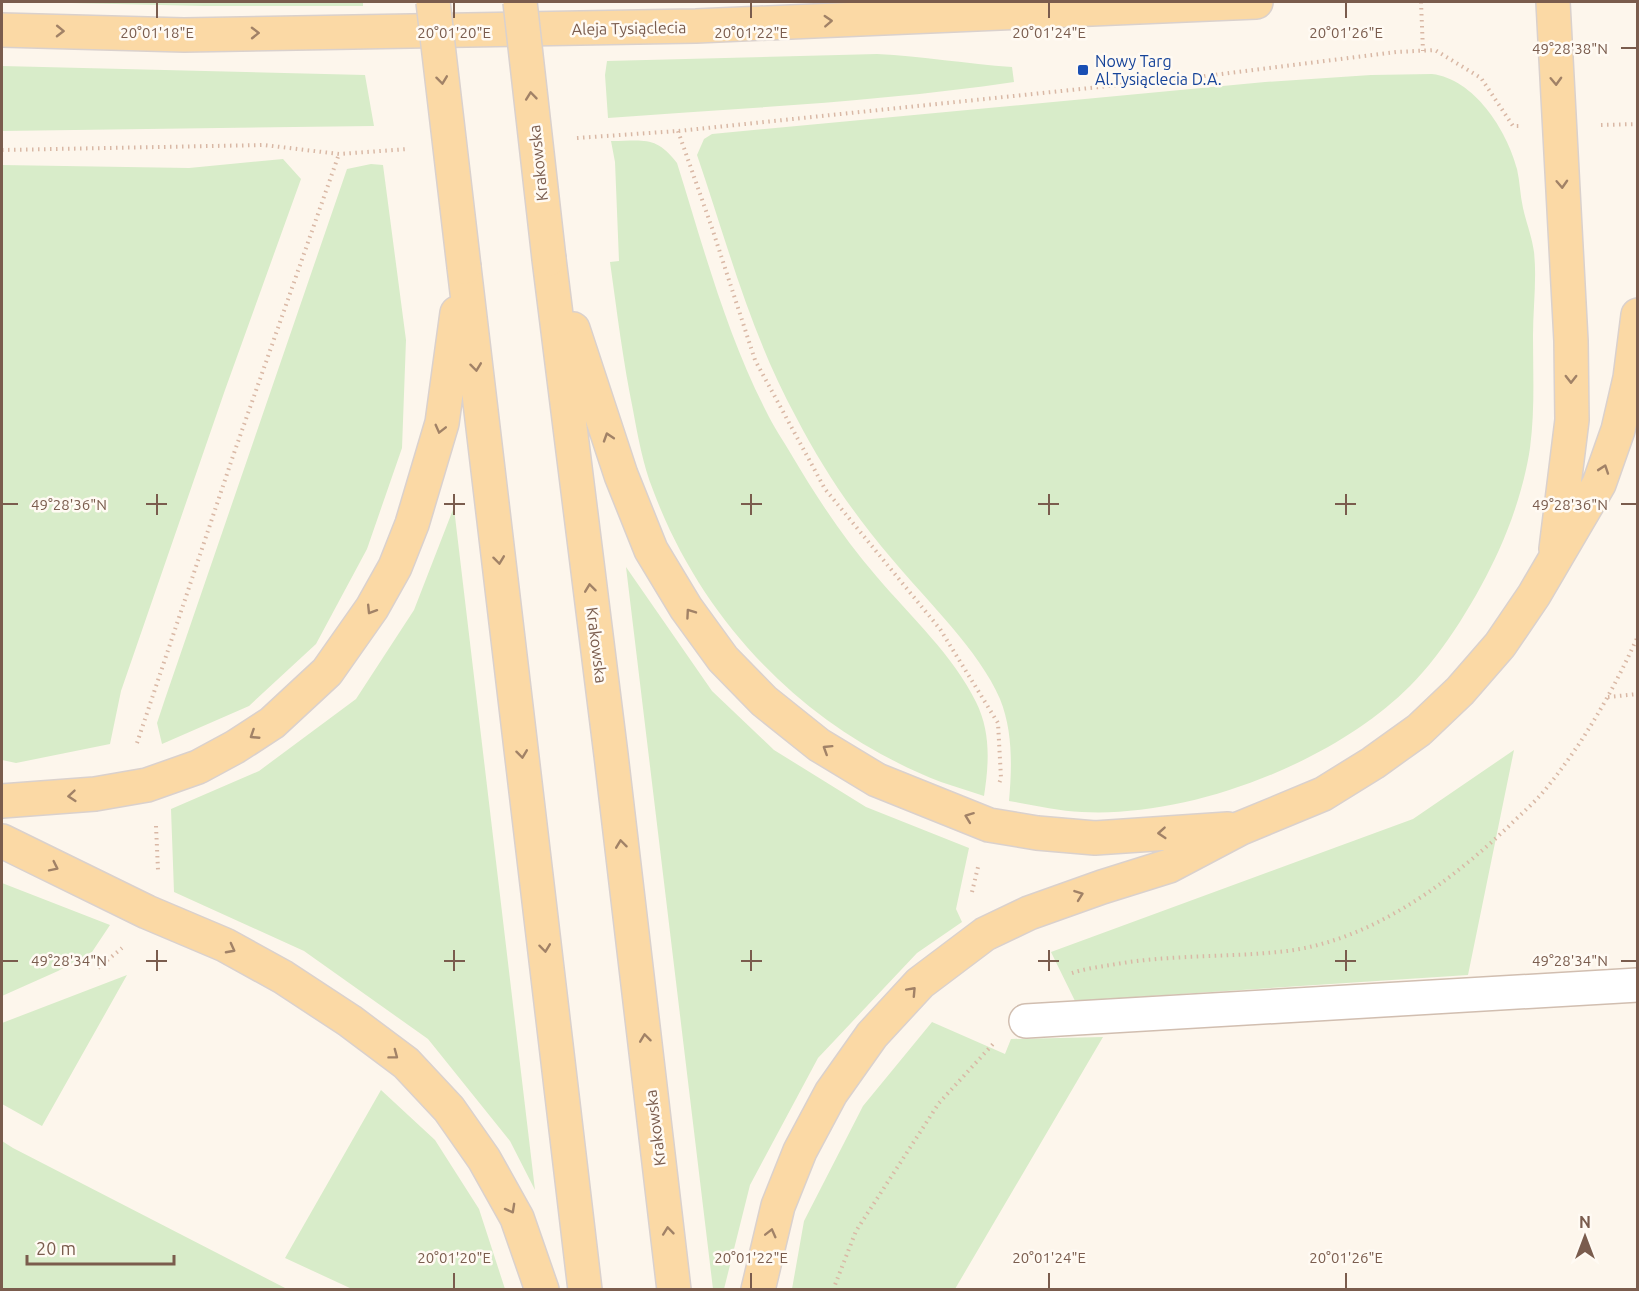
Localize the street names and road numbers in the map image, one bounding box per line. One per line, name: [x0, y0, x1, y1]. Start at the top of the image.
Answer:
street label: Aleja Tysiąclecia: [572, 18, 686, 38]
street label: Krakowska: [525, 124, 551, 202]
street label: Krakowska: [583, 606, 611, 684]
street label: Krakowska: [641, 1089, 669, 1167]

